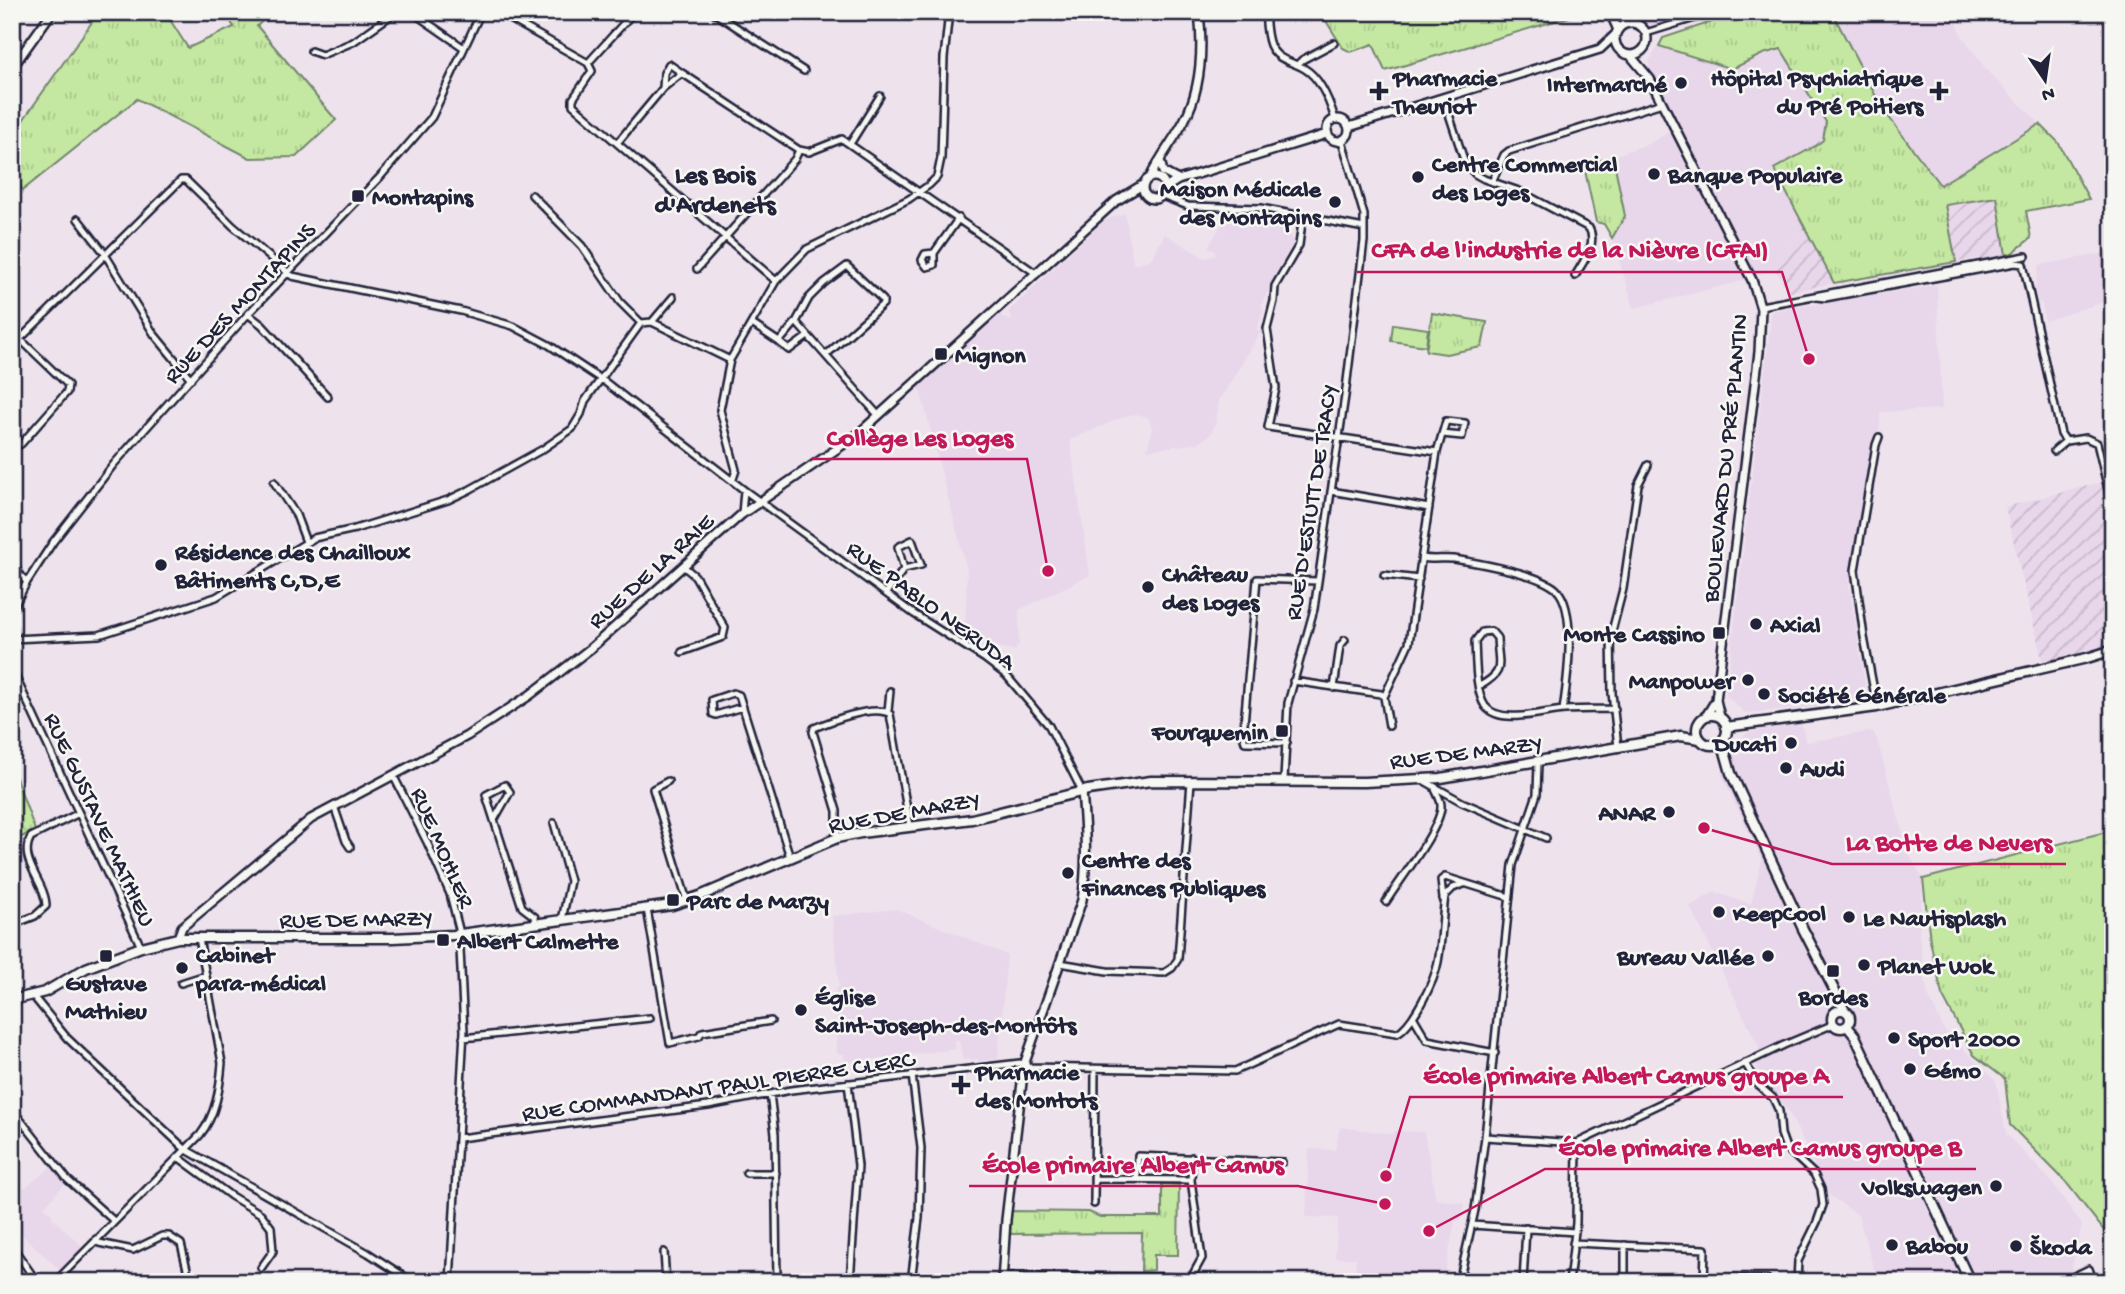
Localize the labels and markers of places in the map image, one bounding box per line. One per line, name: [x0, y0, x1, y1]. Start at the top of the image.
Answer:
place label: Pharmacie Theuriot: [1391, 66, 1499, 123]
place label: Hôpital Psychiatrique du Pré Poitiers: [1711, 66, 1925, 123]
place label: Intermarché: [1547, 72, 1669, 101]
marker: Intermarché: [1673, 75, 1689, 91]
marker: Hôpital Psychiatrique du Pré Poitiers: [1929, 81, 1949, 101]
marker: Pharmacie Theuriot: [1371, 83, 1387, 99]
place label: Centre Commercial des Loges: [1432, 152, 1618, 209]
place label: Banque Populaire: [1667, 163, 1844, 192]
marker: Banque Populaire: [1646, 166, 1662, 182]
marker: Centre Commercial des Loges: [1410, 169, 1426, 185]
place label: Maison Médicale des Montapins: [1160, 177, 1323, 234]
place label: Montapins: [372, 185, 474, 214]
marker: Montapins: [350, 188, 366, 204]
marker: Maison Médicale des Montapins: [1327, 194, 1343, 210]
callout: CFA de l'industrie de la Nièvre (CFAI): [1357, 225, 1782, 272]
place label: Mignon: [955, 343, 1026, 372]
marker: Mignon: [933, 346, 949, 362]
callout: Collège Les Loges: [812, 412, 1027, 459]
place label: Résidence des Chailloux Bâtiments C,D,E: [174, 540, 411, 597]
marker: Résidence des Chailloux Bâtiments C,D,E: [153, 557, 169, 573]
place label: Château des Loges: [1162, 562, 1260, 619]
marker: Château des Loges: [1140, 579, 1156, 595]
place label: Axial: [1769, 613, 1821, 642]
marker: Axial: [1748, 616, 1764, 632]
place label: Monte Cassino: [1564, 622, 1706, 651]
marker: Monte Cassino: [1711, 625, 1727, 641]
place label: Manpower: [1629, 669, 1736, 698]
marker: Manpower: [1740, 672, 1756, 688]
place label: Société Générale: [1778, 683, 1948, 712]
marker: Société Générale: [1756, 686, 1772, 702]
place label: Fourquemin: [1151, 720, 1269, 749]
marker: Fourquemin: [1274, 723, 1290, 739]
place label: Ducati: [1712, 732, 1777, 761]
marker: Ducati: [1783, 735, 1799, 751]
place label: Audi: [1799, 757, 1845, 786]
marker: Audi: [1778, 760, 1794, 776]
place label: ANAR: [1597, 801, 1656, 830]
marker: ANAR: [1661, 804, 1677, 820]
callout: La Botte de Nevers: [1832, 817, 2066, 864]
place label: Centre des Finances Publiques: [1081, 848, 1266, 905]
marker: Centre des Finances Publiques: [1060, 865, 1076, 881]
place label: Parc de Marzy: [685, 889, 829, 918]
marker: Parc de Marzy: [665, 892, 681, 908]
place label: KeepCool: [1732, 901, 1826, 930]
marker: KeepCool: [1711, 904, 1727, 920]
place label: Le Nautisplash: [1863, 906, 2006, 935]
marker: Le Nautisplash: [1841, 909, 1857, 925]
place label: Albert Calmette: [456, 929, 620, 958]
marker: Albert Calmette: [435, 932, 451, 948]
place label: Cabinet para-médical: [195, 943, 326, 1000]
place label: Bureau Vallée: [1616, 945, 1756, 974]
marker: Gustave Mathieu: [98, 948, 114, 964]
marker: Bureau Vallée: [1760, 948, 1776, 964]
place label: Planet Wok: [1876, 954, 1996, 983]
marker: Planet Wok: [1856, 957, 1872, 973]
marker: Cabinet para-médical: [174, 960, 190, 976]
marker: Bordes: [1825, 963, 1841, 979]
place label: Gustave Mathieu: [65, 971, 148, 1028]
place label: Église Saint-Joseph-des-Montôts: [815, 985, 1077, 1042]
place label: Bordes: [1798, 985, 1868, 1014]
marker: Église Saint-Joseph-des-Montôts: [793, 1002, 809, 1018]
place label: Sport 2000: [1908, 1027, 2020, 1056]
marker: Sport 2000: [1886, 1030, 1902, 1046]
callout: École primaire Albert Camus groupe A: [1410, 1050, 1843, 1097]
place label: Gémo: [1924, 1058, 1982, 1087]
place label: Pharmacie des Montots: [973, 1060, 1099, 1117]
marker: Gémo: [1902, 1061, 1918, 1077]
marker: Pharmacie des Montots: [953, 1077, 969, 1093]
callout: École primaire Albert Camus groupe B: [1545, 1122, 1976, 1169]
callout: École primaire Albert Camus: [969, 1139, 1298, 1186]
place label: Volkswagen: [1861, 1175, 1983, 1204]
marker: Volkswagen: [1988, 1178, 2004, 1194]
place label: Babou: [1905, 1234, 1969, 1263]
place label: Škoda: [2030, 1235, 2093, 1264]
marker: Babou: [1884, 1237, 1900, 1253]
marker: Škoda: [2008, 1238, 2024, 1254]

